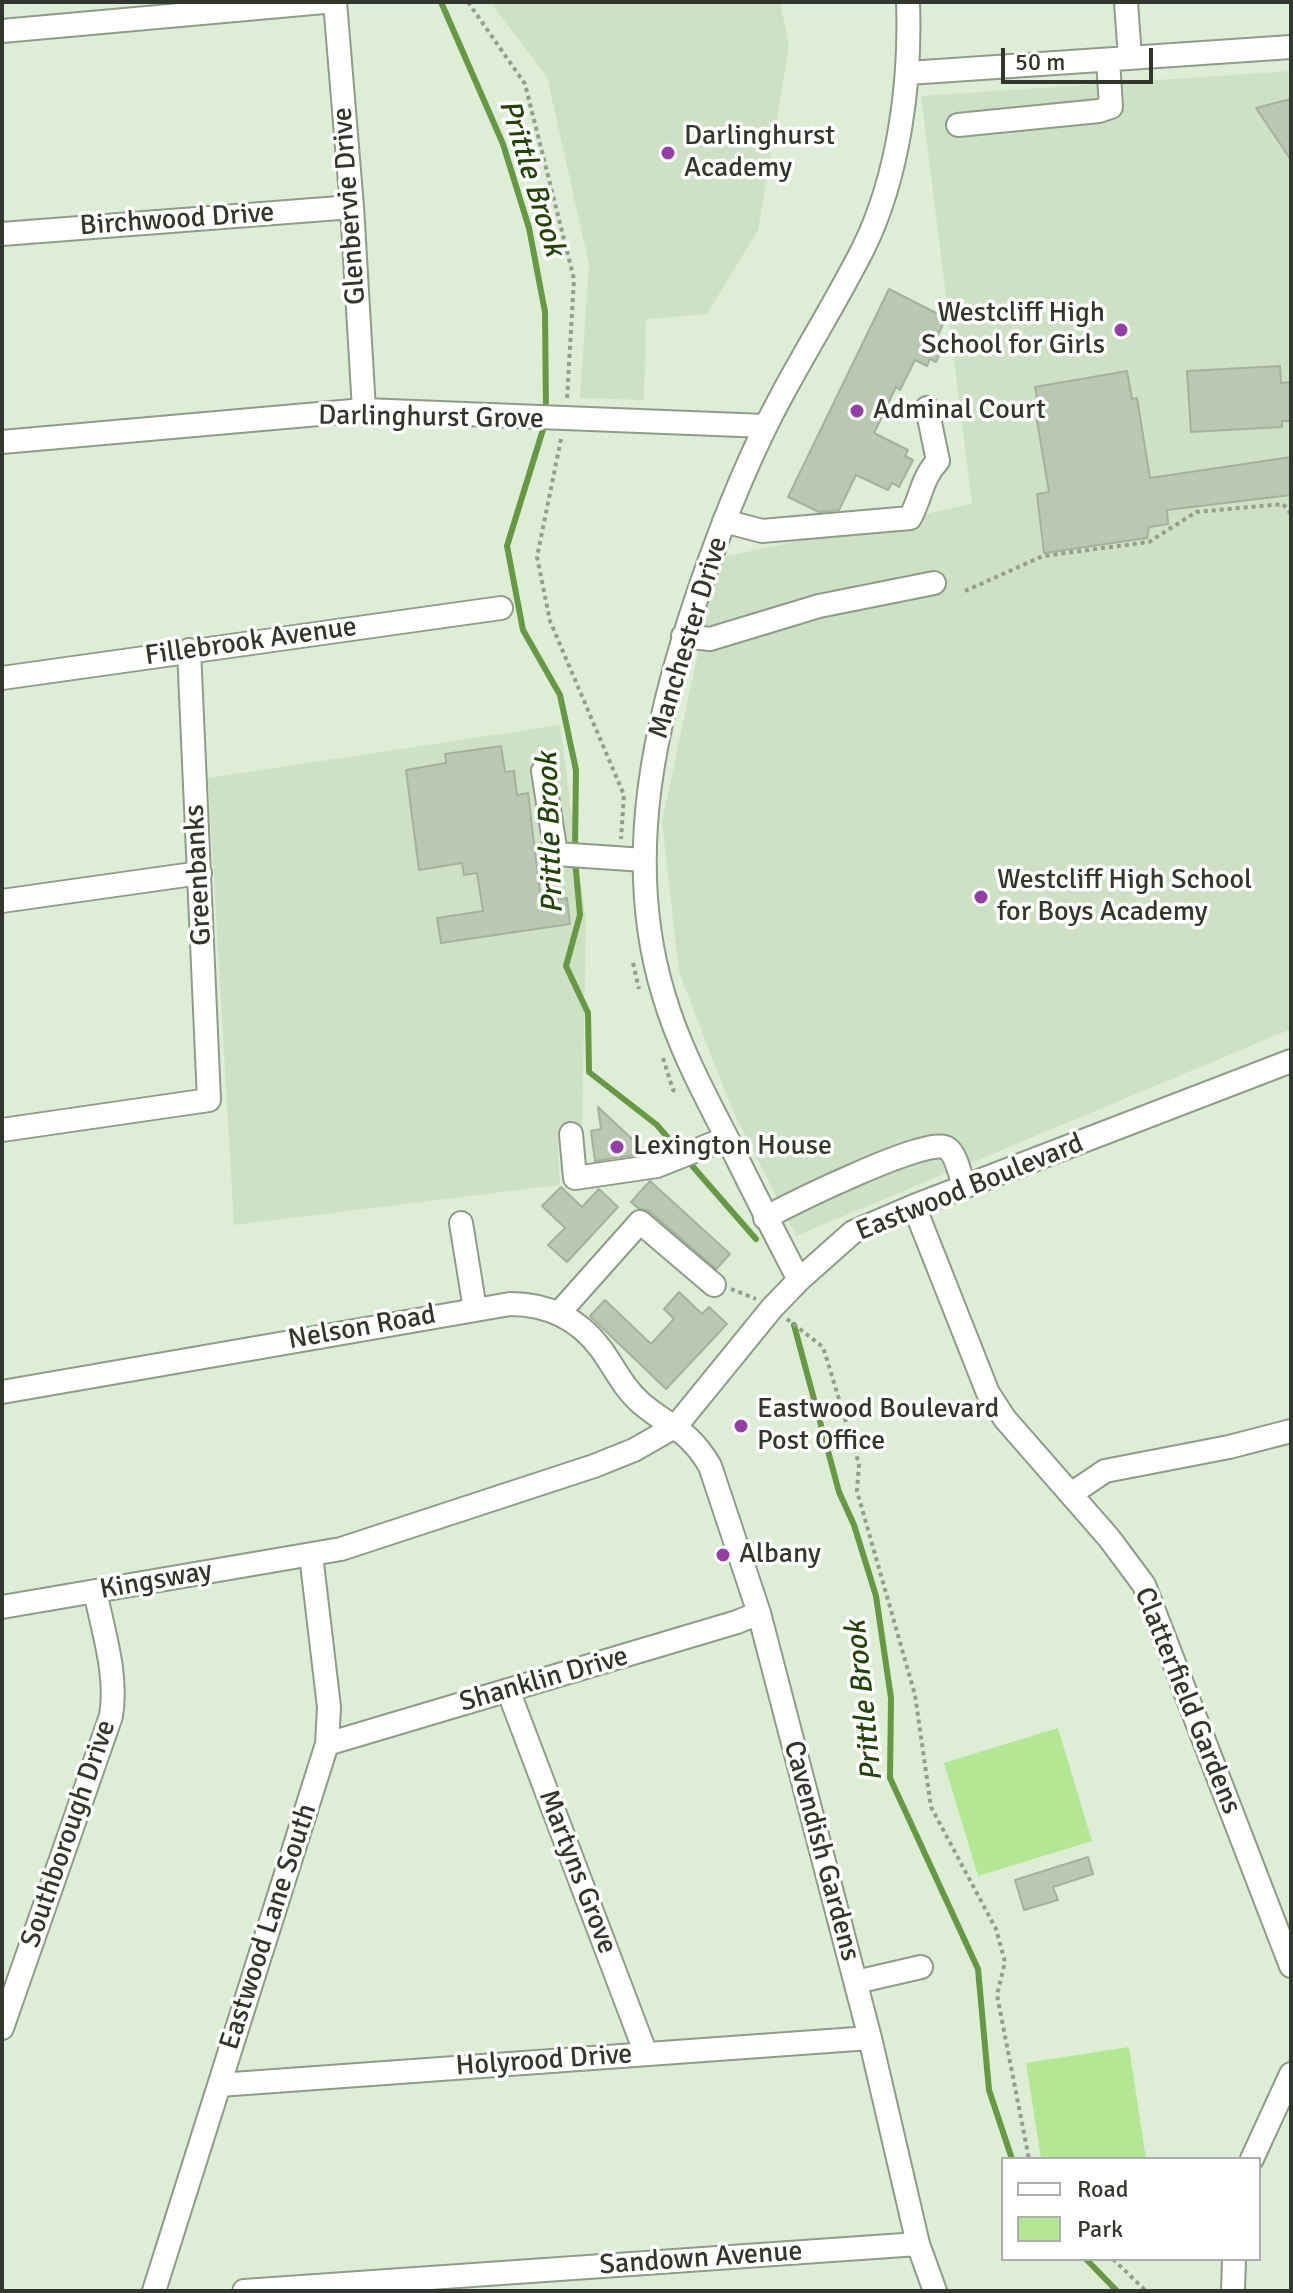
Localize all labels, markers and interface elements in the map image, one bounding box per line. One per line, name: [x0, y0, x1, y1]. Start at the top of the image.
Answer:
scale bar: [1005, 32, 1157, 82]
text: 50 m: [1015, 47, 1065, 77]
water label: Prittle Brook: [490, 95, 572, 261]
street label: Glenbervie Drive: [326, 106, 374, 306]
place label: Darlinghurst Academy: [684, 120, 835, 186]
marker: Darlinghurst Academy: [659, 144, 677, 162]
street label: Birchwood Drive: [79, 196, 275, 244]
place label: Westcliff High School for Girls: [921, 297, 1105, 363]
marker: Westcliff High School for Girls: [1112, 321, 1130, 339]
place label: Adminal Court: [873, 394, 1046, 428]
street label: Darlinghurst Grove: [318, 399, 544, 437]
marker: Adminal Court: [848, 402, 866, 420]
street label: Manchester Drive: [642, 533, 736, 743]
street label: Fillebrook Avenue: [143, 611, 359, 673]
water label: Prittle Brook: [530, 752, 572, 914]
street label: Greenbanks: [179, 803, 219, 947]
place label: Westcliff High School for Boys Academy: [997, 864, 1252, 930]
marker: Westcliff High School for Boys Academy: [972, 888, 990, 906]
street label: Eastwood Boulevard: [851, 1127, 1089, 1249]
place label: Lexington House: [633, 1130, 832, 1164]
marker: Lexington House: [608, 1138, 626, 1156]
street label: Nelson Road: [286, 1298, 438, 1358]
place label: Eastwood Boulevard Post Office: [757, 1393, 999, 1459]
marker: Eastwood Boulevard Post Office: [732, 1417, 750, 1435]
place label: Albany: [739, 1538, 821, 1572]
marker: Albany: [714, 1546, 732, 1564]
street label: Kingsway: [97, 1555, 215, 1607]
street label: Clatterfield Gardens: [1126, 1583, 1248, 1819]
water label: Prittle Brook: [839, 1619, 891, 1783]
street label: Shanklin Drive: [456, 1640, 632, 1720]
street label: Southborough Drive: [14, 1716, 124, 1952]
street label: Cavendish Gardens: [775, 1737, 867, 1965]
street label: Martyns Grove: [530, 1785, 624, 1959]
street label: Eastwood Lane South: [213, 1800, 325, 2054]
street label: Holyrood Drive: [455, 2038, 633, 2084]
legend: [1001, 2157, 1261, 2261]
text: Road: [1077, 2174, 1128, 2204]
text: Park: [1077, 2214, 1123, 2244]
street label: Sandown Avenue: [598, 2235, 804, 2283]

